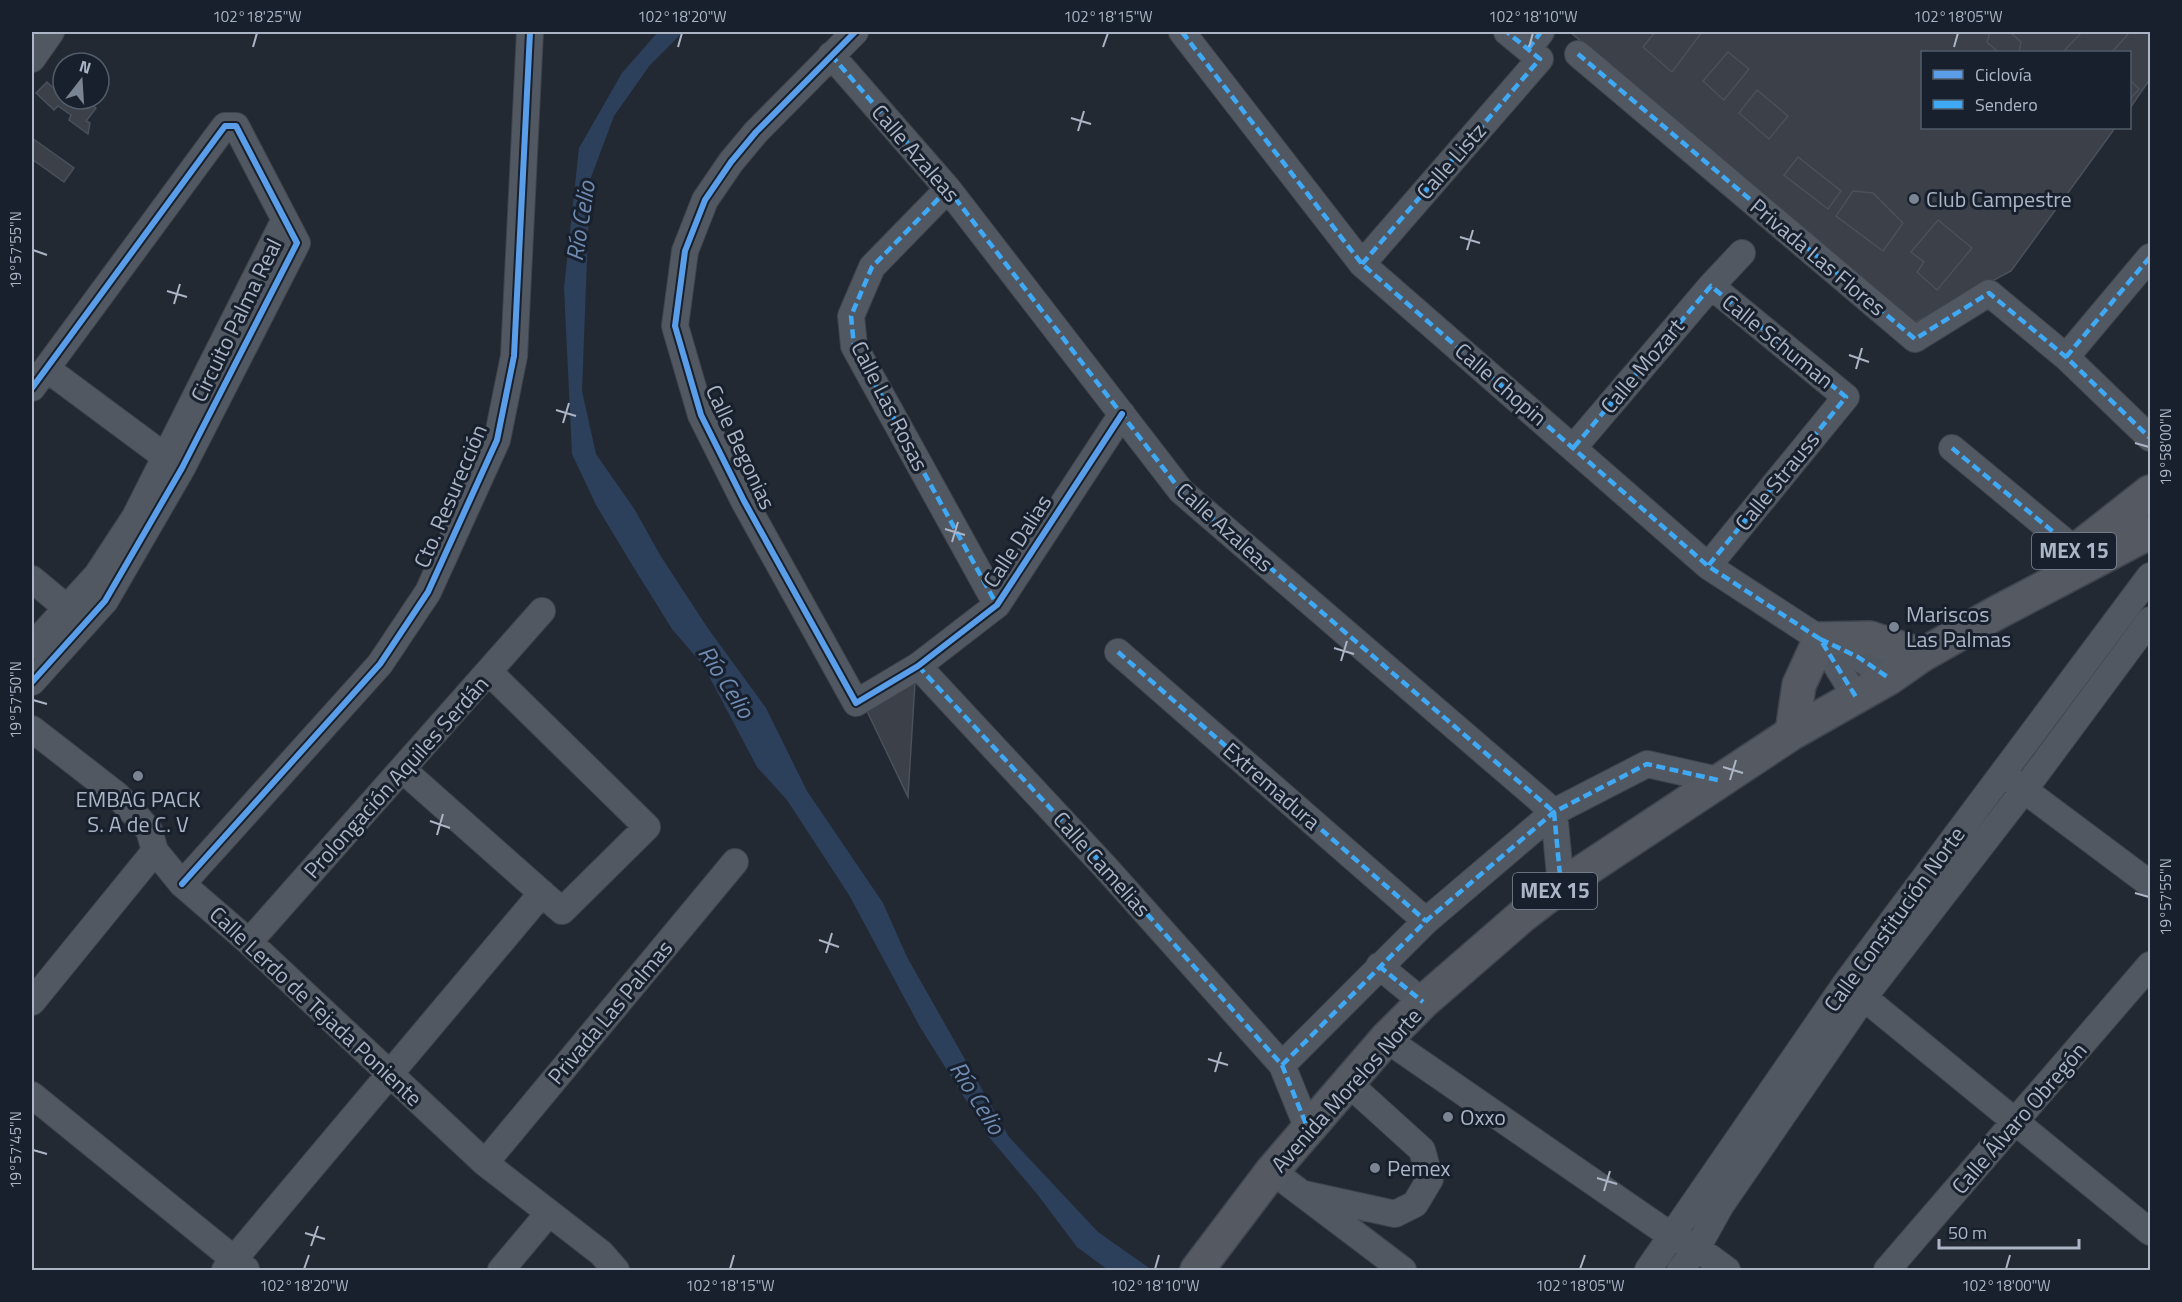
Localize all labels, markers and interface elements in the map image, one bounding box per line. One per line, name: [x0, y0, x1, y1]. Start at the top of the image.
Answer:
text: 102°18'25"W: [212, 5, 302, 28]
text: 102°18'20"W: [637, 5, 727, 28]
text: 102°18'15"W: [1063, 5, 1153, 28]
text: 102°18'10"W: [1488, 5, 1578, 28]
text: 102°18'05"W: [1913, 5, 2003, 28]
north arrow: [51, 51, 111, 111]
legend: [1921, 51, 2131, 129]
text: N: [77, 54, 94, 80]
text: Ciclovía: [1975, 61, 2032, 88]
text: Sendero: [1975, 91, 2038, 118]
street label: Calle Azaleas: [864, 96, 968, 210]
street label: Calle Listz: [1408, 115, 1494, 207]
water label: Río Celio: [556, 177, 604, 263]
place label: Club Campestre: [1926, 182, 2072, 216]
street label: Privada Las Flores: [1743, 190, 1893, 324]
marker: Club Campestre: [1907, 192, 1921, 206]
text: 19°57'55"N: [4, 211, 27, 289]
street label: Circuito Palma Real: [182, 232, 290, 408]
street label: Calle Schuman: [1715, 285, 1841, 397]
street label: Calle Mozart: [1592, 311, 1692, 421]
street label: Calle Chopin: [1447, 334, 1555, 434]
street label: Calle Las Rosas: [843, 335, 937, 477]
street label: Calle Begonias: [697, 379, 785, 515]
text: 19°58'00"N: [2154, 408, 2177, 486]
street label: Cto. Resurección: [404, 419, 496, 573]
street label: Calle Strauss: [1726, 424, 1828, 538]
street label: Calle Azaleas: [1169, 474, 1281, 580]
street label: Calle Dalias: [974, 488, 1060, 594]
road number: MEX 15: [2032, 533, 2116, 569]
place label: Mariscos Las Palmas: [1906, 597, 2011, 656]
marker: Mariscos Las Palmas: [1887, 620, 1901, 634]
water label: Río Celio: [690, 638, 764, 726]
text: 19°57'50"N: [4, 661, 27, 739]
street label: Prolongación Aquiles Serdán: [295, 668, 497, 886]
street label: Extremadura: [1216, 734, 1328, 838]
marker: EMBAG PACK S. A de C. V: [131, 769, 145, 783]
place label: EMBAG PACK S. A de C. V: [76, 782, 201, 841]
street label: Calle Camelias: [1045, 803, 1159, 925]
street label: Calle Constitución Norte: [1815, 819, 1973, 1019]
text: 19°57'55"N: [2154, 858, 2177, 936]
road number: MEX 15: [1513, 873, 1597, 909]
street label: Calle Lerdo de Tejada Poniente: [202, 898, 430, 1114]
street label: Privada Las Palmas: [539, 932, 681, 1092]
street label: Avenida Morelos Norte: [1263, 1000, 1429, 1180]
street label: Calle Álvaro Obregón: [1943, 1034, 2095, 1202]
water label: Río Celio: [941, 1054, 1015, 1142]
place label: Oxxo: [1460, 1100, 1506, 1134]
marker: Oxxo: [1441, 1110, 1455, 1124]
text: 19°57'45"N: [4, 1111, 27, 1189]
place label: Pemex: [1387, 1151, 1450, 1185]
marker: Pemex: [1368, 1161, 1382, 1175]
scale bar: [1939, 1212, 2078, 1250]
text: 50 m: [1948, 1219, 1987, 1246]
text: 102°18'20"W: [259, 1274, 349, 1297]
text: 102°18'15"W: [685, 1274, 775, 1297]
text: 102°18'10"W: [1110, 1274, 1200, 1297]
text: 102°18'05"W: [1535, 1274, 1625, 1297]
text: 102°18'00"W: [1961, 1274, 2051, 1297]

